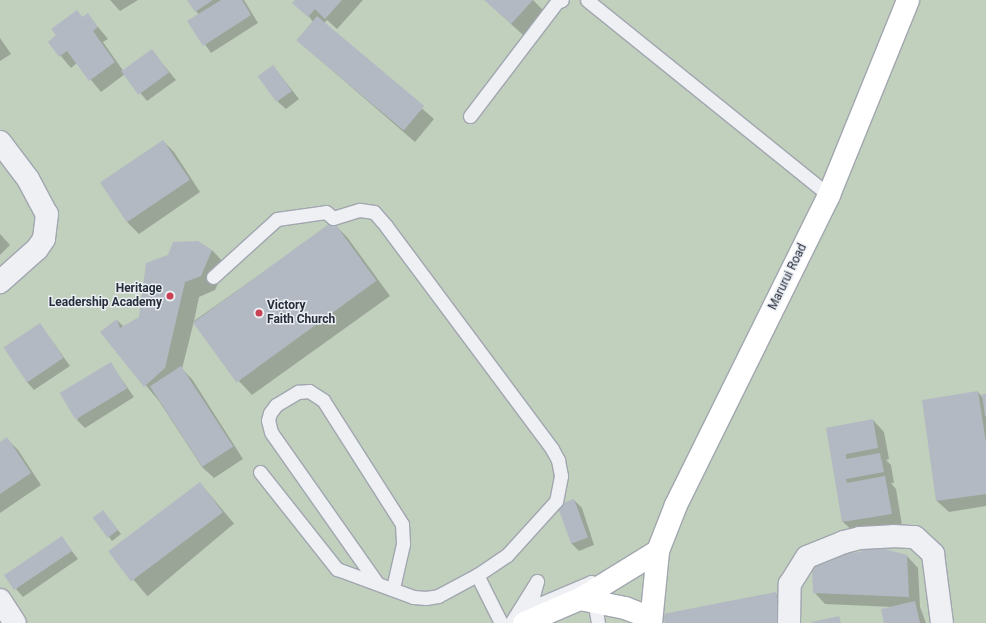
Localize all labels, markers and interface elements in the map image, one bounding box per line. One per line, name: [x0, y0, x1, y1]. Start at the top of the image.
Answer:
street label: Marurui Road: [766, 242, 810, 312]
place label: Heritage Leadership Academy: [49, 282, 162, 310]
marker: Heritage Leadership Academy: [165, 291, 175, 301]
place label: Victory Faith Church: [267, 299, 335, 327]
marker: Victory Faith Church: [254, 308, 264, 318]

